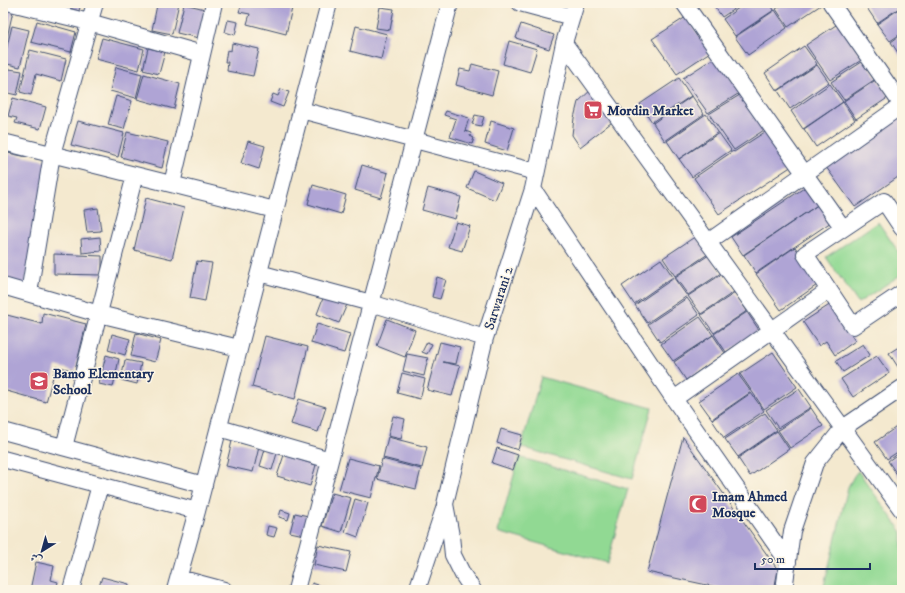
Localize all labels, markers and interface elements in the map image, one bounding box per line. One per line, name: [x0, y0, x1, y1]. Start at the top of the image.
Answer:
supermarket icon: Mordin Market: [582, 99, 604, 121]
place label: Mordin Market: [607, 102, 694, 120]
street label: Sarwarani 2: [480, 264, 518, 332]
place label: Bamo Elementary School: [53, 365, 154, 399]
school or university icon: Bamo Elementary School: [28, 370, 50, 392]
place label: Imam Ahmed Mosque: [712, 488, 788, 522]
mosque icon: Imam Ahmed Mosque: [687, 493, 709, 515]
north arrow: [22, 531, 62, 571]
scale bar: [755, 545, 870, 571]
text: ش: [28, 549, 45, 567]
text: 50 m: [761, 552, 785, 567]

